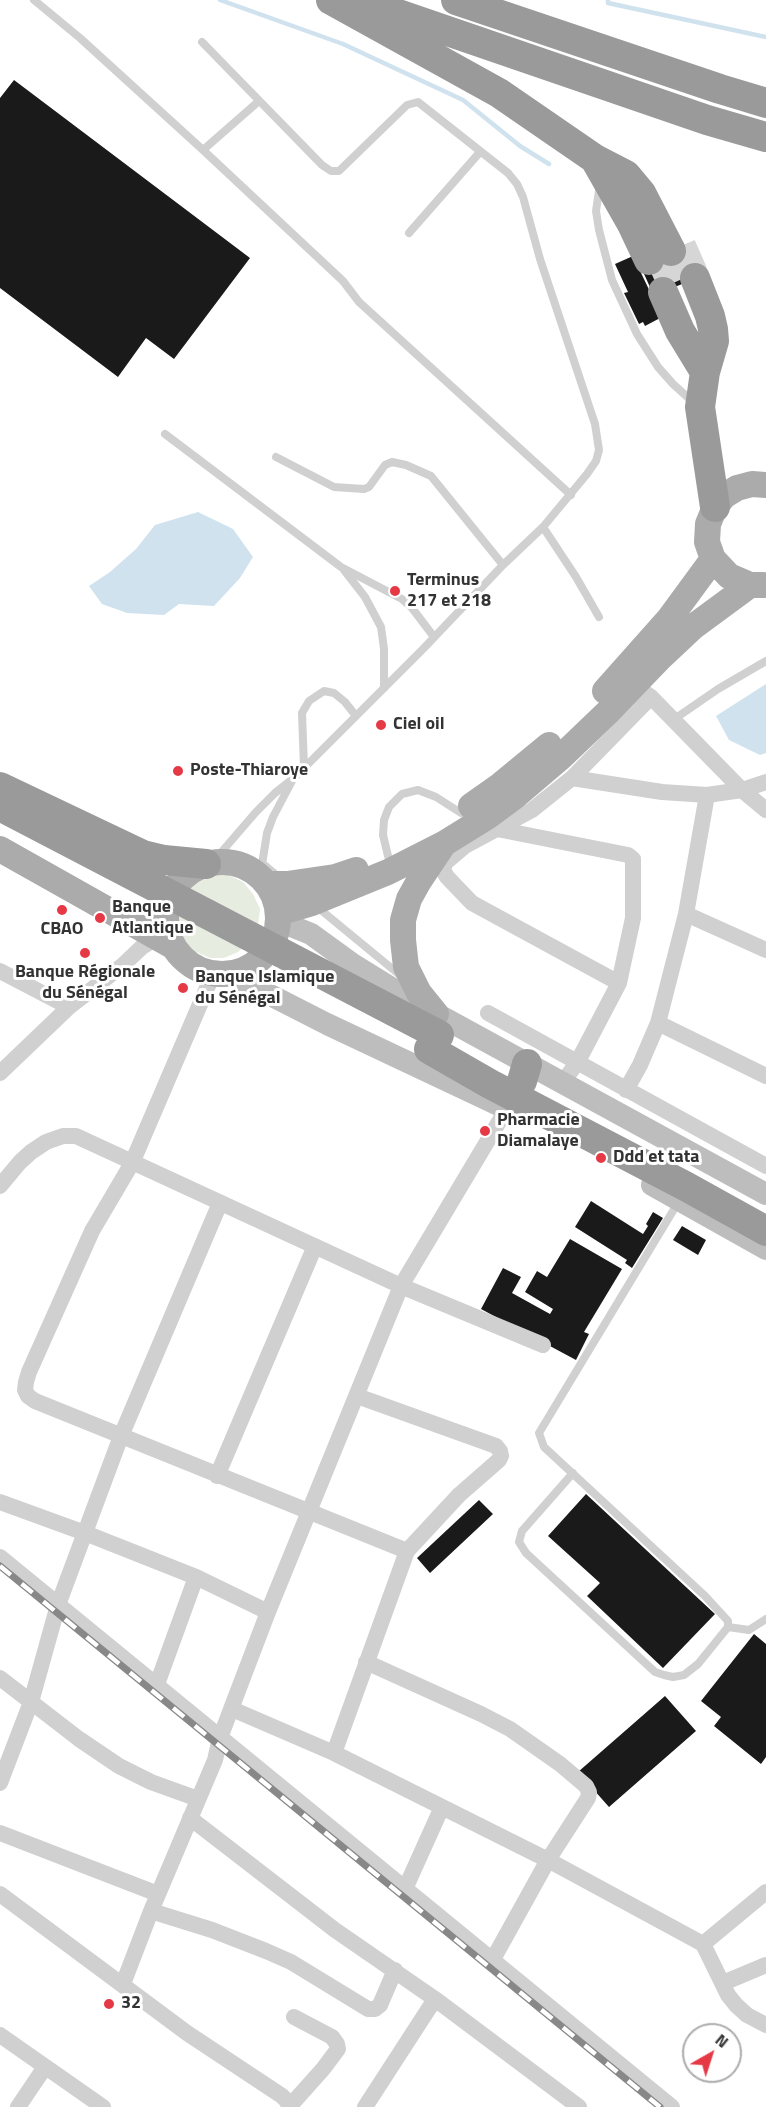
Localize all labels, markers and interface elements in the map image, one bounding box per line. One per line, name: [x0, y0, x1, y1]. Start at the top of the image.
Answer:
place label: Terminus 217 et 218: [407, 570, 491, 612]
marker: Terminus 217 et 218: [388, 584, 402, 598]
place label: Ciel oil: [393, 714, 444, 736]
marker: Ciel oil: [374, 718, 388, 732]
place label: Poste-Thiaroye: [190, 760, 308, 782]
marker: Poste-Thiaroye: [171, 764, 185, 778]
place label: Banque Atlantique: [112, 897, 193, 940]
marker: CBAO: [55, 903, 69, 917]
marker: Banque Atlantique: [93, 911, 107, 925]
place label: CBAO: [41, 919, 83, 941]
marker: Banque Régionale du Sénégal: [78, 946, 92, 960]
place label: Banque Régionale du Sénégal: [15, 962, 155, 1004]
place label: Banque Islamique du Sénégal: [195, 967, 334, 1010]
marker: Banque Islamique du Sénégal: [176, 981, 190, 995]
place label: Pharmacie Diamalaye: [497, 1110, 580, 1152]
marker: Pharmacie Diamalaye: [478, 1124, 492, 1138]
place label: Ddd et tata: [613, 1147, 699, 1169]
marker: Ddd et tata: [594, 1151, 608, 1165]
place label: 32: [121, 1993, 141, 2015]
marker: 32: [102, 1997, 116, 2011]
north arrow: [682, 2023, 742, 2083]
text: N: [710, 2028, 734, 2053]

